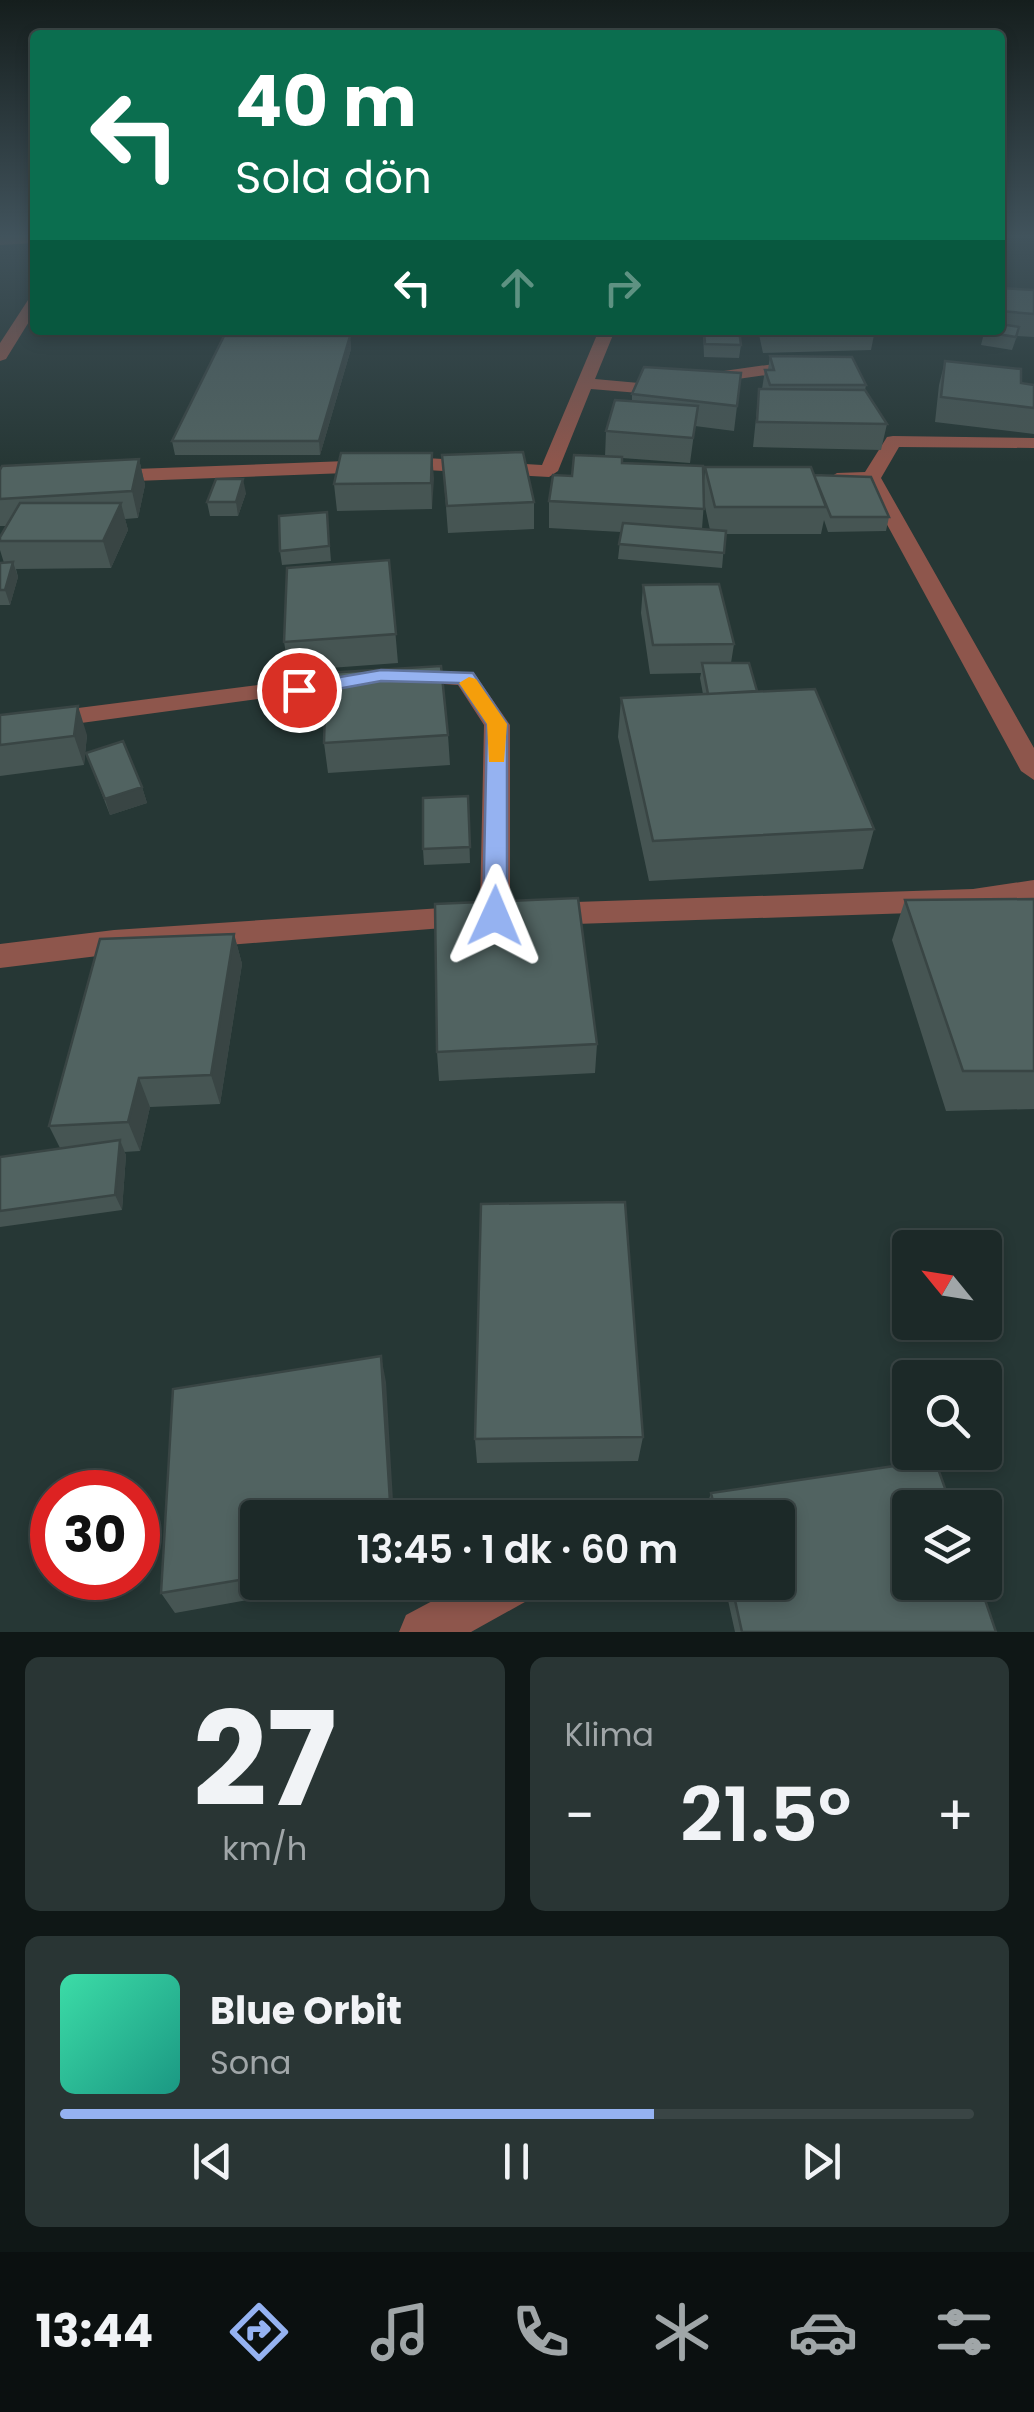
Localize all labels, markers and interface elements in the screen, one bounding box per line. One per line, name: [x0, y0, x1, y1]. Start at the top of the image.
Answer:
text: 40 m: [235, 52, 417, 151]
icon: left: [70, 70, 200, 200]
text: Sola dön: [235, 146, 432, 209]
icon: left: [385, 260, 440, 315]
icon: ahead: [490, 260, 545, 315]
icon: right: [595, 260, 650, 315]
pin: [257, 648, 342, 733]
icon: arrive: [272, 663, 327, 718]
position arrow: [443, 864, 547, 968]
north arrow: [892, 1230, 1002, 1340]
map controls: [892, 1230, 1002, 1600]
button: search: [892, 1360, 1002, 1470]
speed limit sign: 30: [30, 1470, 160, 1600]
button: layers: [892, 1490, 1002, 1600]
text: 13:45 · 1 dk · 60 m: [357, 1523, 678, 1576]
text: 27: [193, 1668, 337, 1851]
text: Klima: [565, 1712, 654, 1757]
text: 21.5°: [680, 1762, 851, 1867]
text: −: [565, 1777, 595, 1854]
text: +: [936, 1777, 974, 1854]
text: km/h: [222, 1826, 307, 1871]
text: Blue Orbit: [210, 1984, 402, 2037]
text: Sona: [210, 2040, 291, 2085]
icon: previous: [185, 2134, 240, 2189]
icon: pause: [489, 2134, 544, 2189]
icon: next: [794, 2134, 849, 2189]
icon: directions: [224, 2297, 294, 2367]
icon: music: [365, 2297, 435, 2367]
icon: phone: [506, 2297, 576, 2367]
icon: climate: [647, 2297, 717, 2367]
icon: car: [788, 2297, 858, 2367]
icon: filters: [929, 2297, 999, 2367]
text: 13:44: [35, 2300, 153, 2363]

